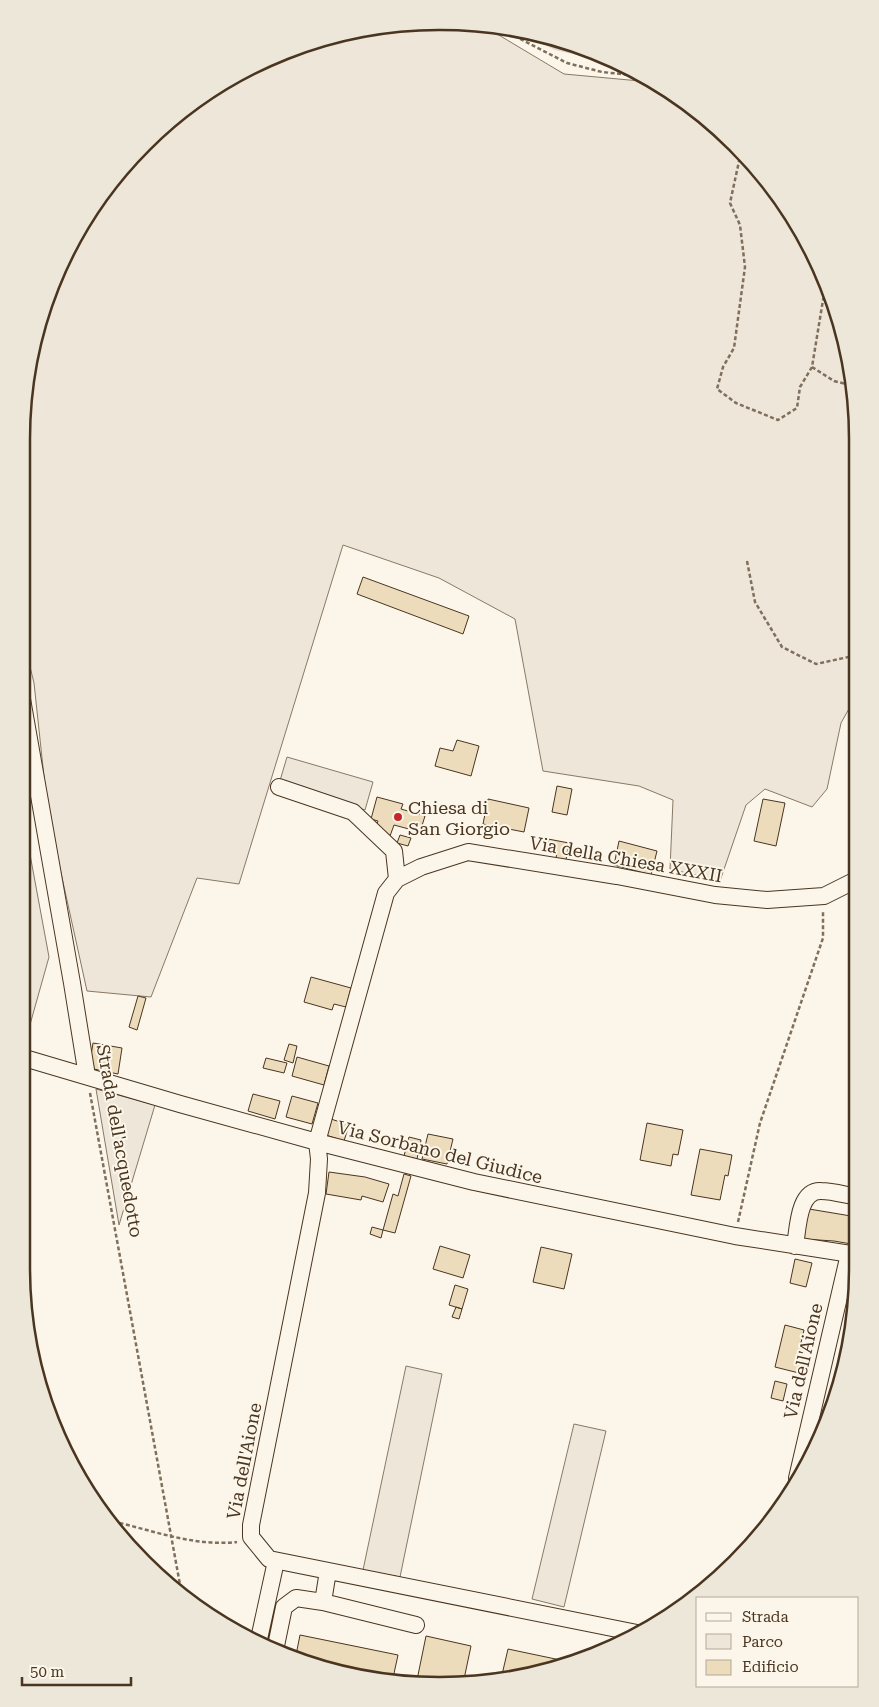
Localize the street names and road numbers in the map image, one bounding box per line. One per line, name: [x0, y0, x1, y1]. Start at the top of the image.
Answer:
street label: Via della Chiesa XXXII: [528, 832, 724, 886]
street label: Strada dell'acquedotto: [93, 1043, 147, 1239]
street label: Via Sorbano del Giudice: [335, 1116, 545, 1188]
street label: Via dell'Aione: [779, 1301, 827, 1421]
street label: Via dell'Aione: [222, 1401, 266, 1521]

